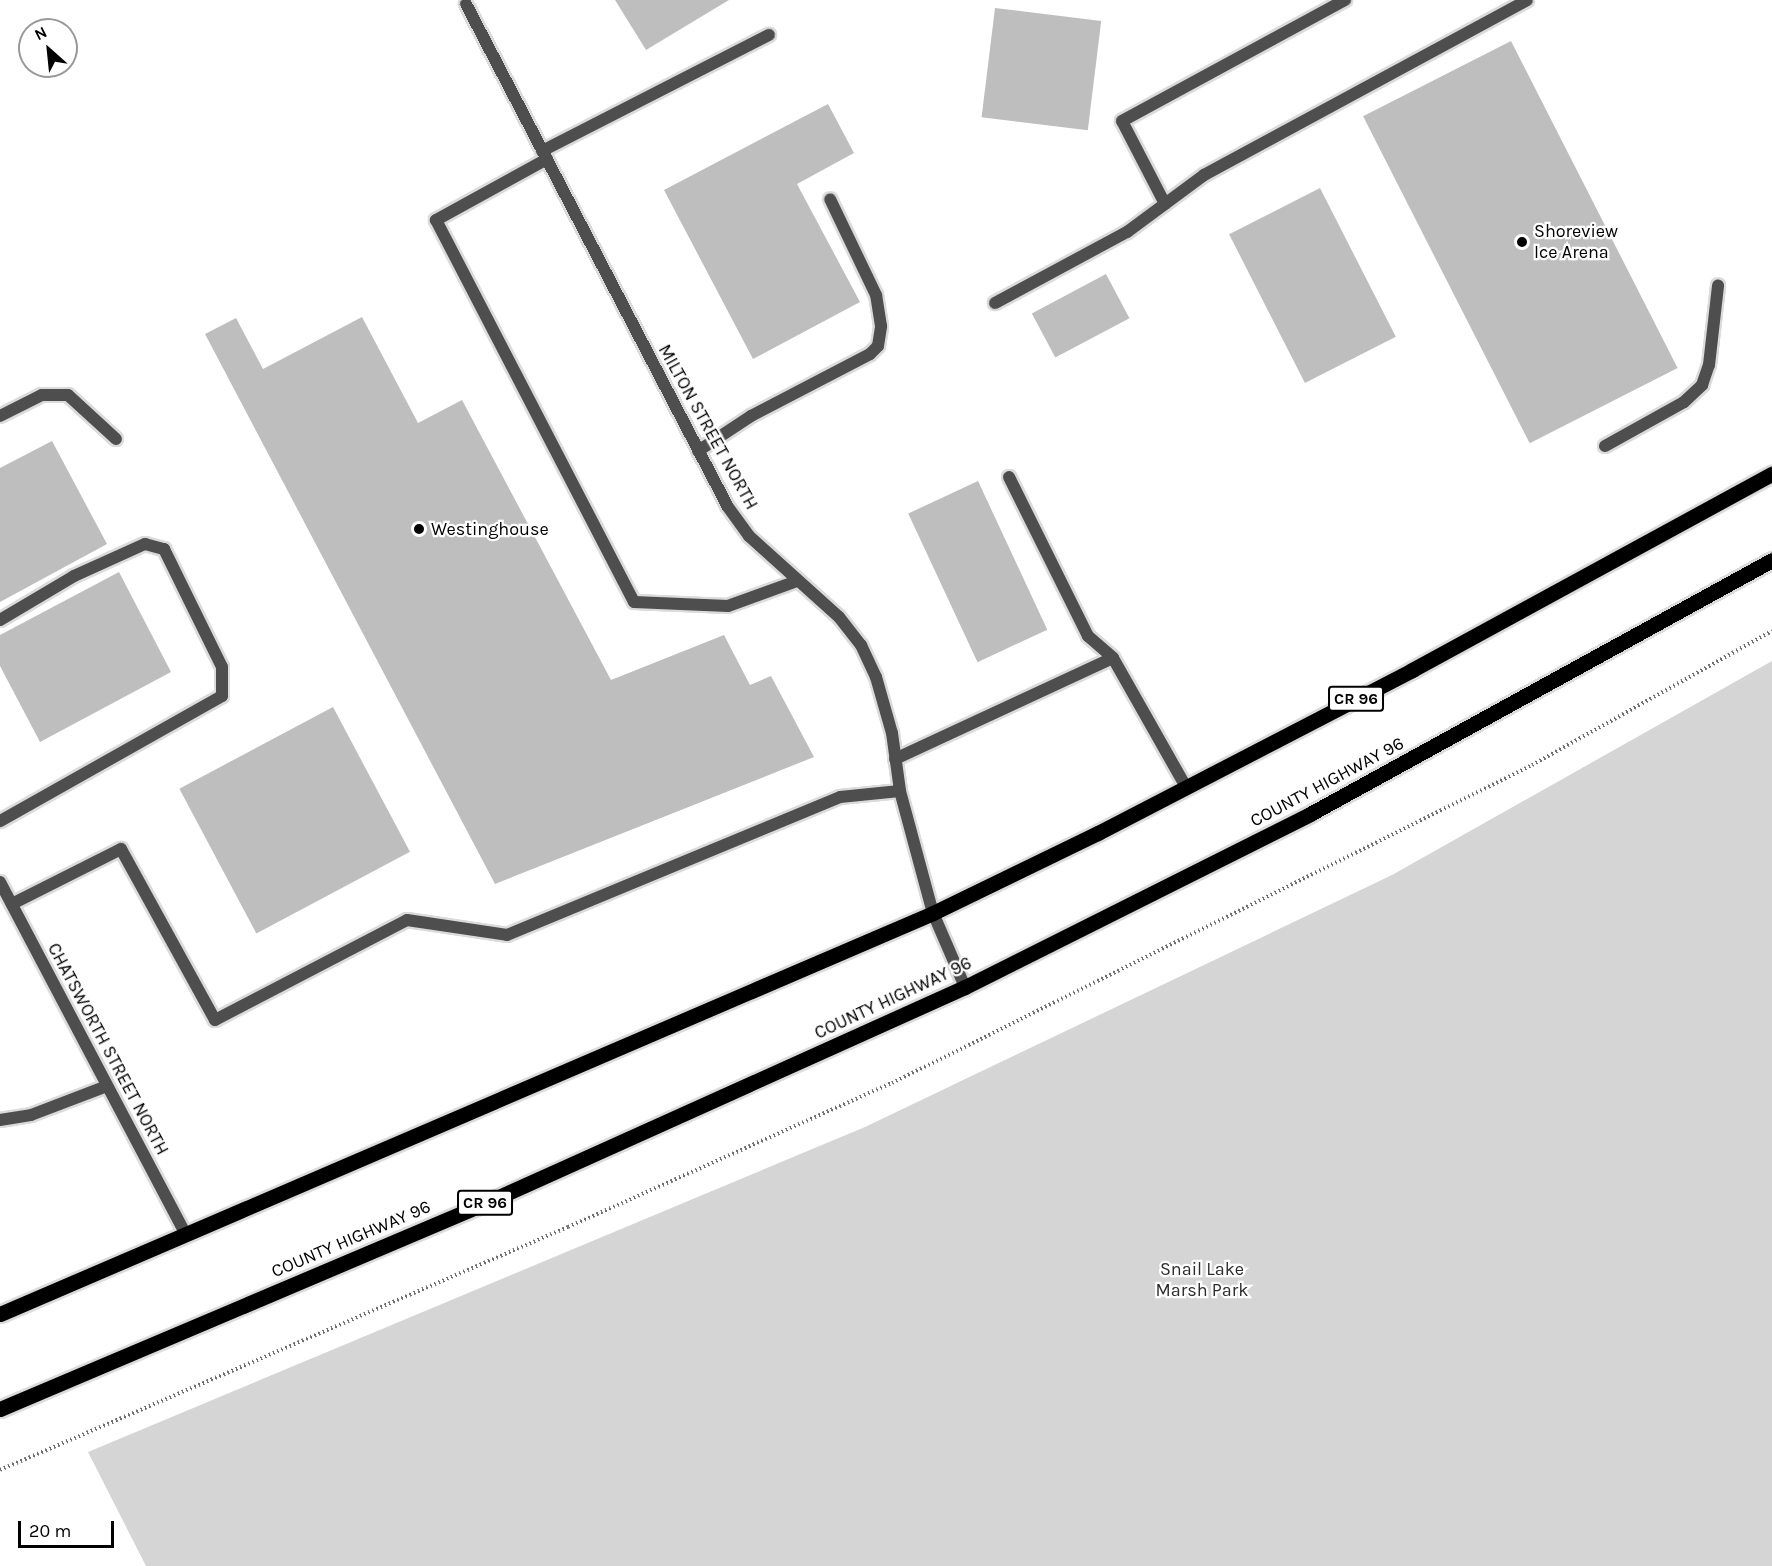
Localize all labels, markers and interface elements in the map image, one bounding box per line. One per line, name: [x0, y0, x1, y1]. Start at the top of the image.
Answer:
north arrow: [18, 18, 78, 78]
text: N: [31, 22, 50, 44]
place label: Shoreview Ice Arena: [1534, 221, 1618, 264]
marker: Shoreview Ice Arena: [1515, 235, 1529, 249]
street label: MILTON STREET NORTH: [654, 341, 762, 513]
place label: Westinghouse: [431, 518, 549, 540]
marker: Westinghouse: [412, 522, 426, 536]
road number: CR 96: [1328, 686, 1384, 712]
street label: COUNTY HIGHWAY 96: [1247, 732, 1407, 832]
street label: CHATSWORTH STREET NORTH: [43, 939, 173, 1159]
street label: COUNTY HIGHWAY 96: [811, 952, 975, 1044]
road number: CR 96: [456, 1190, 514, 1216]
street label: COUNTY HIGHWAY 96: [268, 1196, 434, 1282]
park label: Snail Lake Marsh Park: [1156, 1259, 1248, 1302]
scale bar: [21, 1509, 117, 1547]
text: 20 m: [29, 1520, 71, 1542]

